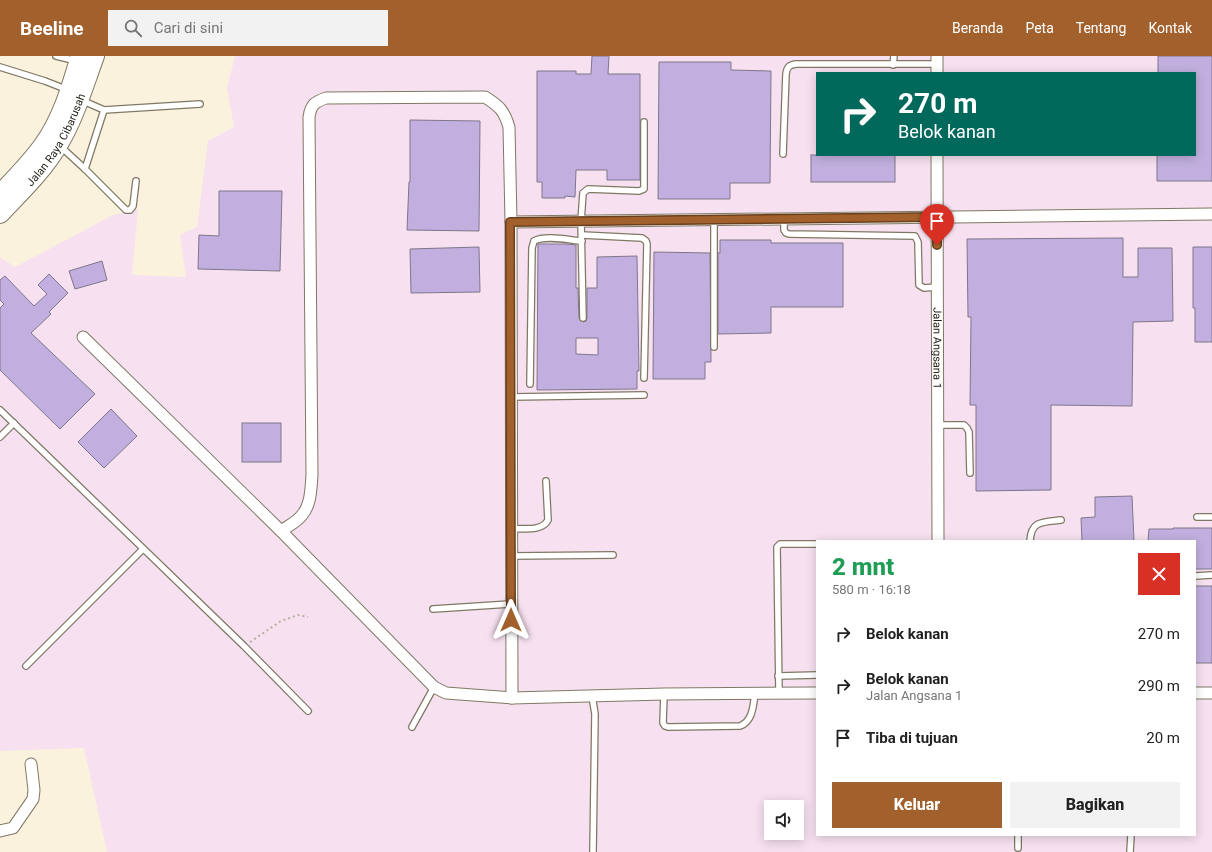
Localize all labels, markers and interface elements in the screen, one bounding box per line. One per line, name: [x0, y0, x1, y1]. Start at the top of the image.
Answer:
search box: [108, 10, 388, 46]
text: Beeline: [20, 17, 84, 40]
icon: search: [122, 17, 144, 39]
text: Cari di sini: [154, 19, 223, 37]
text: Beranda: [952, 20, 1003, 36]
text: Peta: [1025, 20, 1054, 36]
text: Tentang: [1076, 20, 1126, 36]
text: Kontak: [1148, 20, 1192, 36]
text: 270 m: [898, 87, 977, 120]
icon: right: [832, 88, 884, 140]
street label: Jalan Raya Cibarusah: [24, 92, 88, 189]
text: Belok kanan: [898, 121, 996, 142]
pin: [920, 204, 954, 245]
icon: arrive: [926, 210, 948, 232]
street label: Jalan Angsana 1: [930, 307, 944, 389]
text: 2 mnt: [832, 553, 894, 581]
button: close: [1138, 553, 1180, 595]
text: 580 m · 16:18: [832, 582, 911, 597]
position arrow: [490, 599, 532, 641]
icon: right: [832, 623, 854, 645]
text: Belok kanan: [866, 625, 949, 643]
text: 270 m: [1138, 625, 1180, 643]
text: Belok kanan: [866, 670, 949, 688]
icon: right: [832, 675, 854, 697]
text: 290 m: [1138, 677, 1180, 695]
text: Jalan Angsana 1: [866, 688, 962, 703]
icon: arrive: [832, 727, 854, 749]
text: Tiba di tujuan: [866, 729, 958, 747]
text: 20 m: [1146, 729, 1180, 747]
button: Keluar: [832, 782, 1002, 828]
button: Bagikan: [1010, 782, 1180, 828]
map controls: [764, 800, 804, 840]
button: sound: [764, 800, 804, 840]

